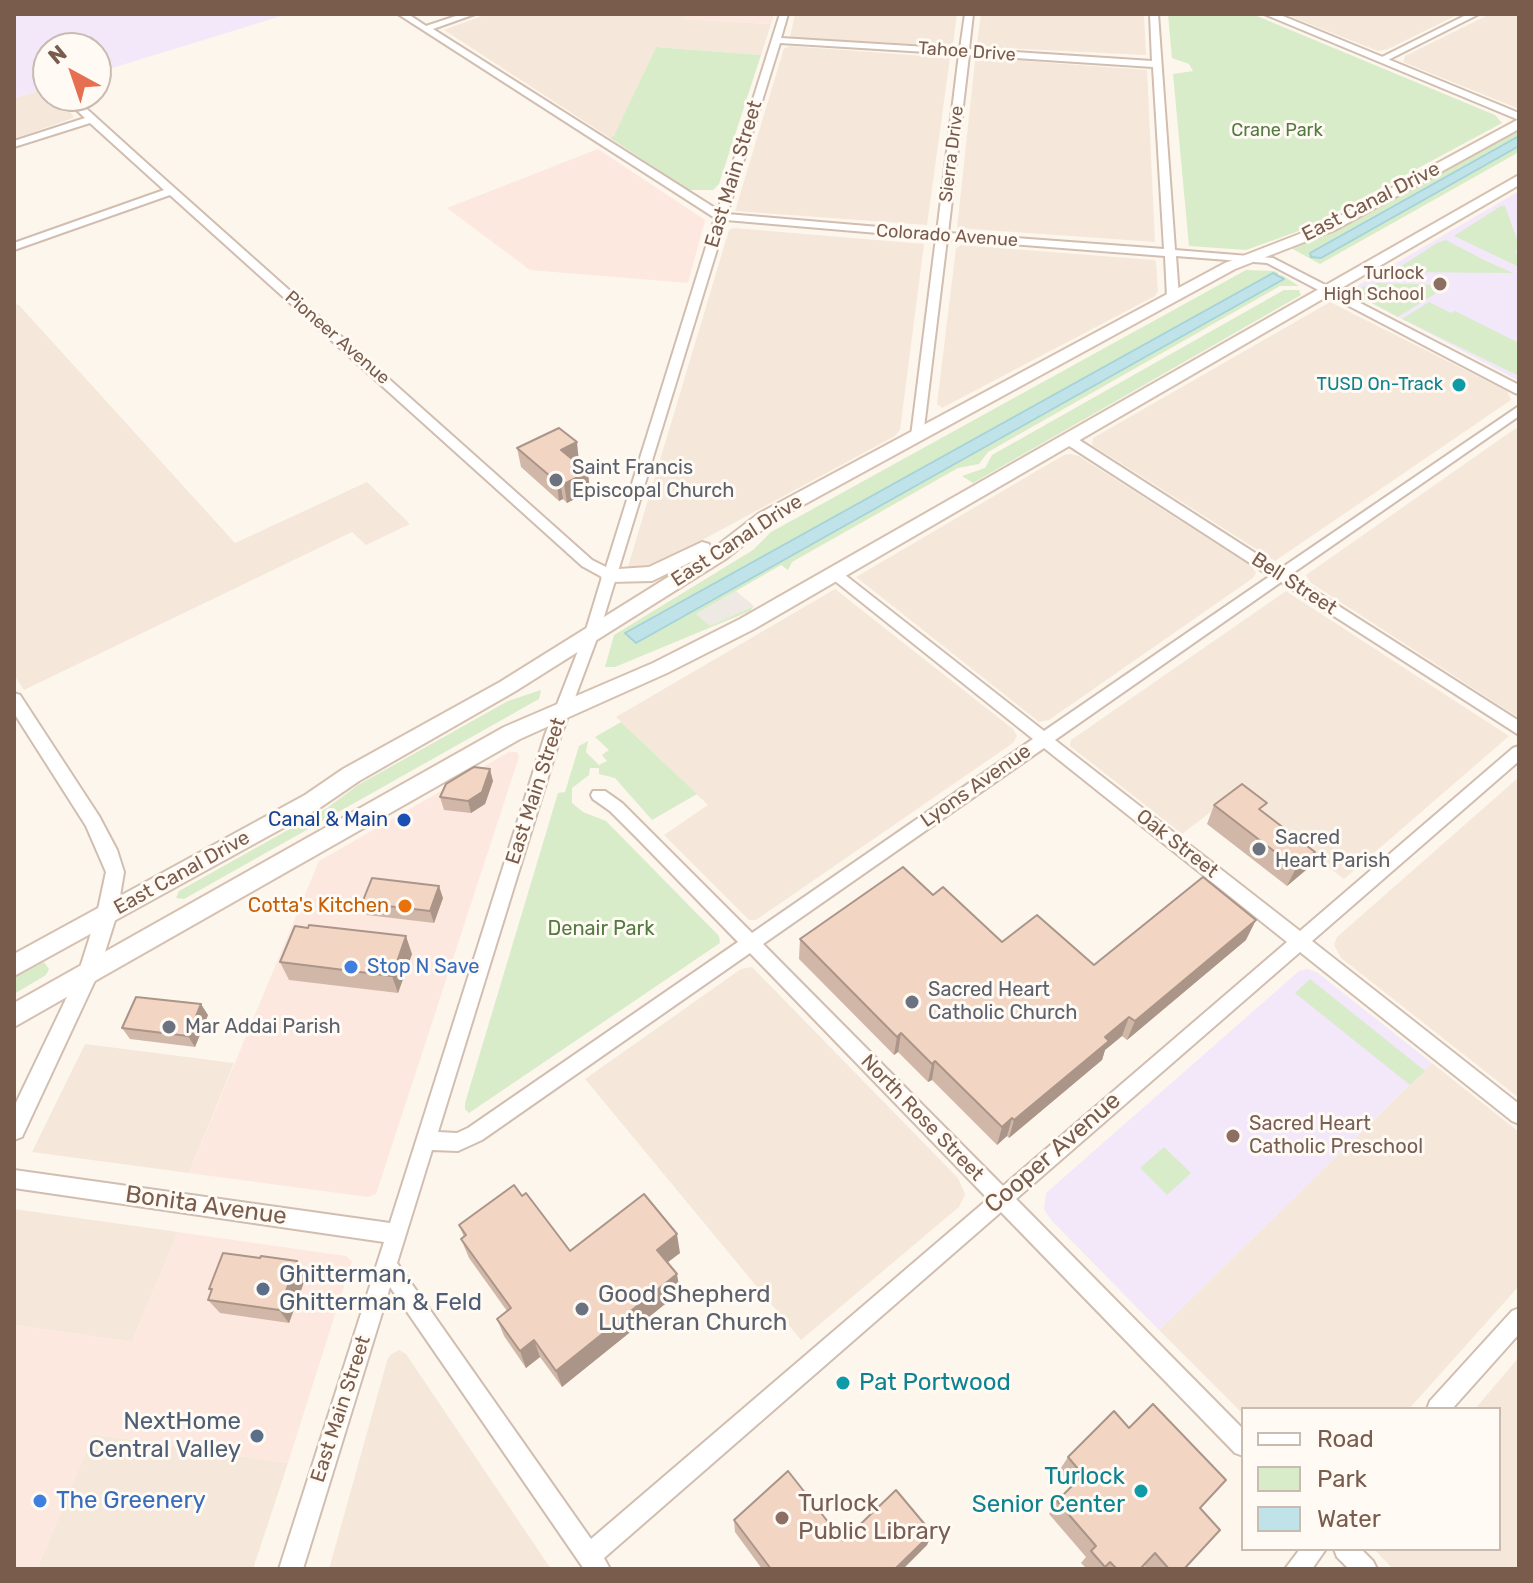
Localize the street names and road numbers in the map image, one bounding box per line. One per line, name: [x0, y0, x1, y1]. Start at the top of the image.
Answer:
street label: Tahoe Drive: [917, 38, 1017, 66]
street label: East Main Street: [700, 97, 768, 251]
street label: Sierra Drive: [935, 105, 969, 203]
street label: East Canal Drive: [1298, 157, 1444, 247]
street label: Colorado Avenue: [875, 220, 1019, 252]
street label: Pioneer Avenue: [280, 287, 394, 389]
street label: East Canal Drive: [667, 490, 807, 592]
street label: Bell Street: [1247, 548, 1341, 620]
street label: East Main Street: [501, 715, 571, 867]
street label: Lyons Avenue: [916, 739, 1036, 833]
street label: Oak Street: [1131, 804, 1223, 884]
street label: East Canal Drive: [110, 826, 254, 920]
street label: North Rose Street: [856, 1050, 988, 1186]
street label: Cooper Avenue: [979, 1086, 1127, 1220]
street label: Bonita Avenue: [123, 1180, 289, 1232]
street label: East Main Street: [306, 1333, 376, 1485]

